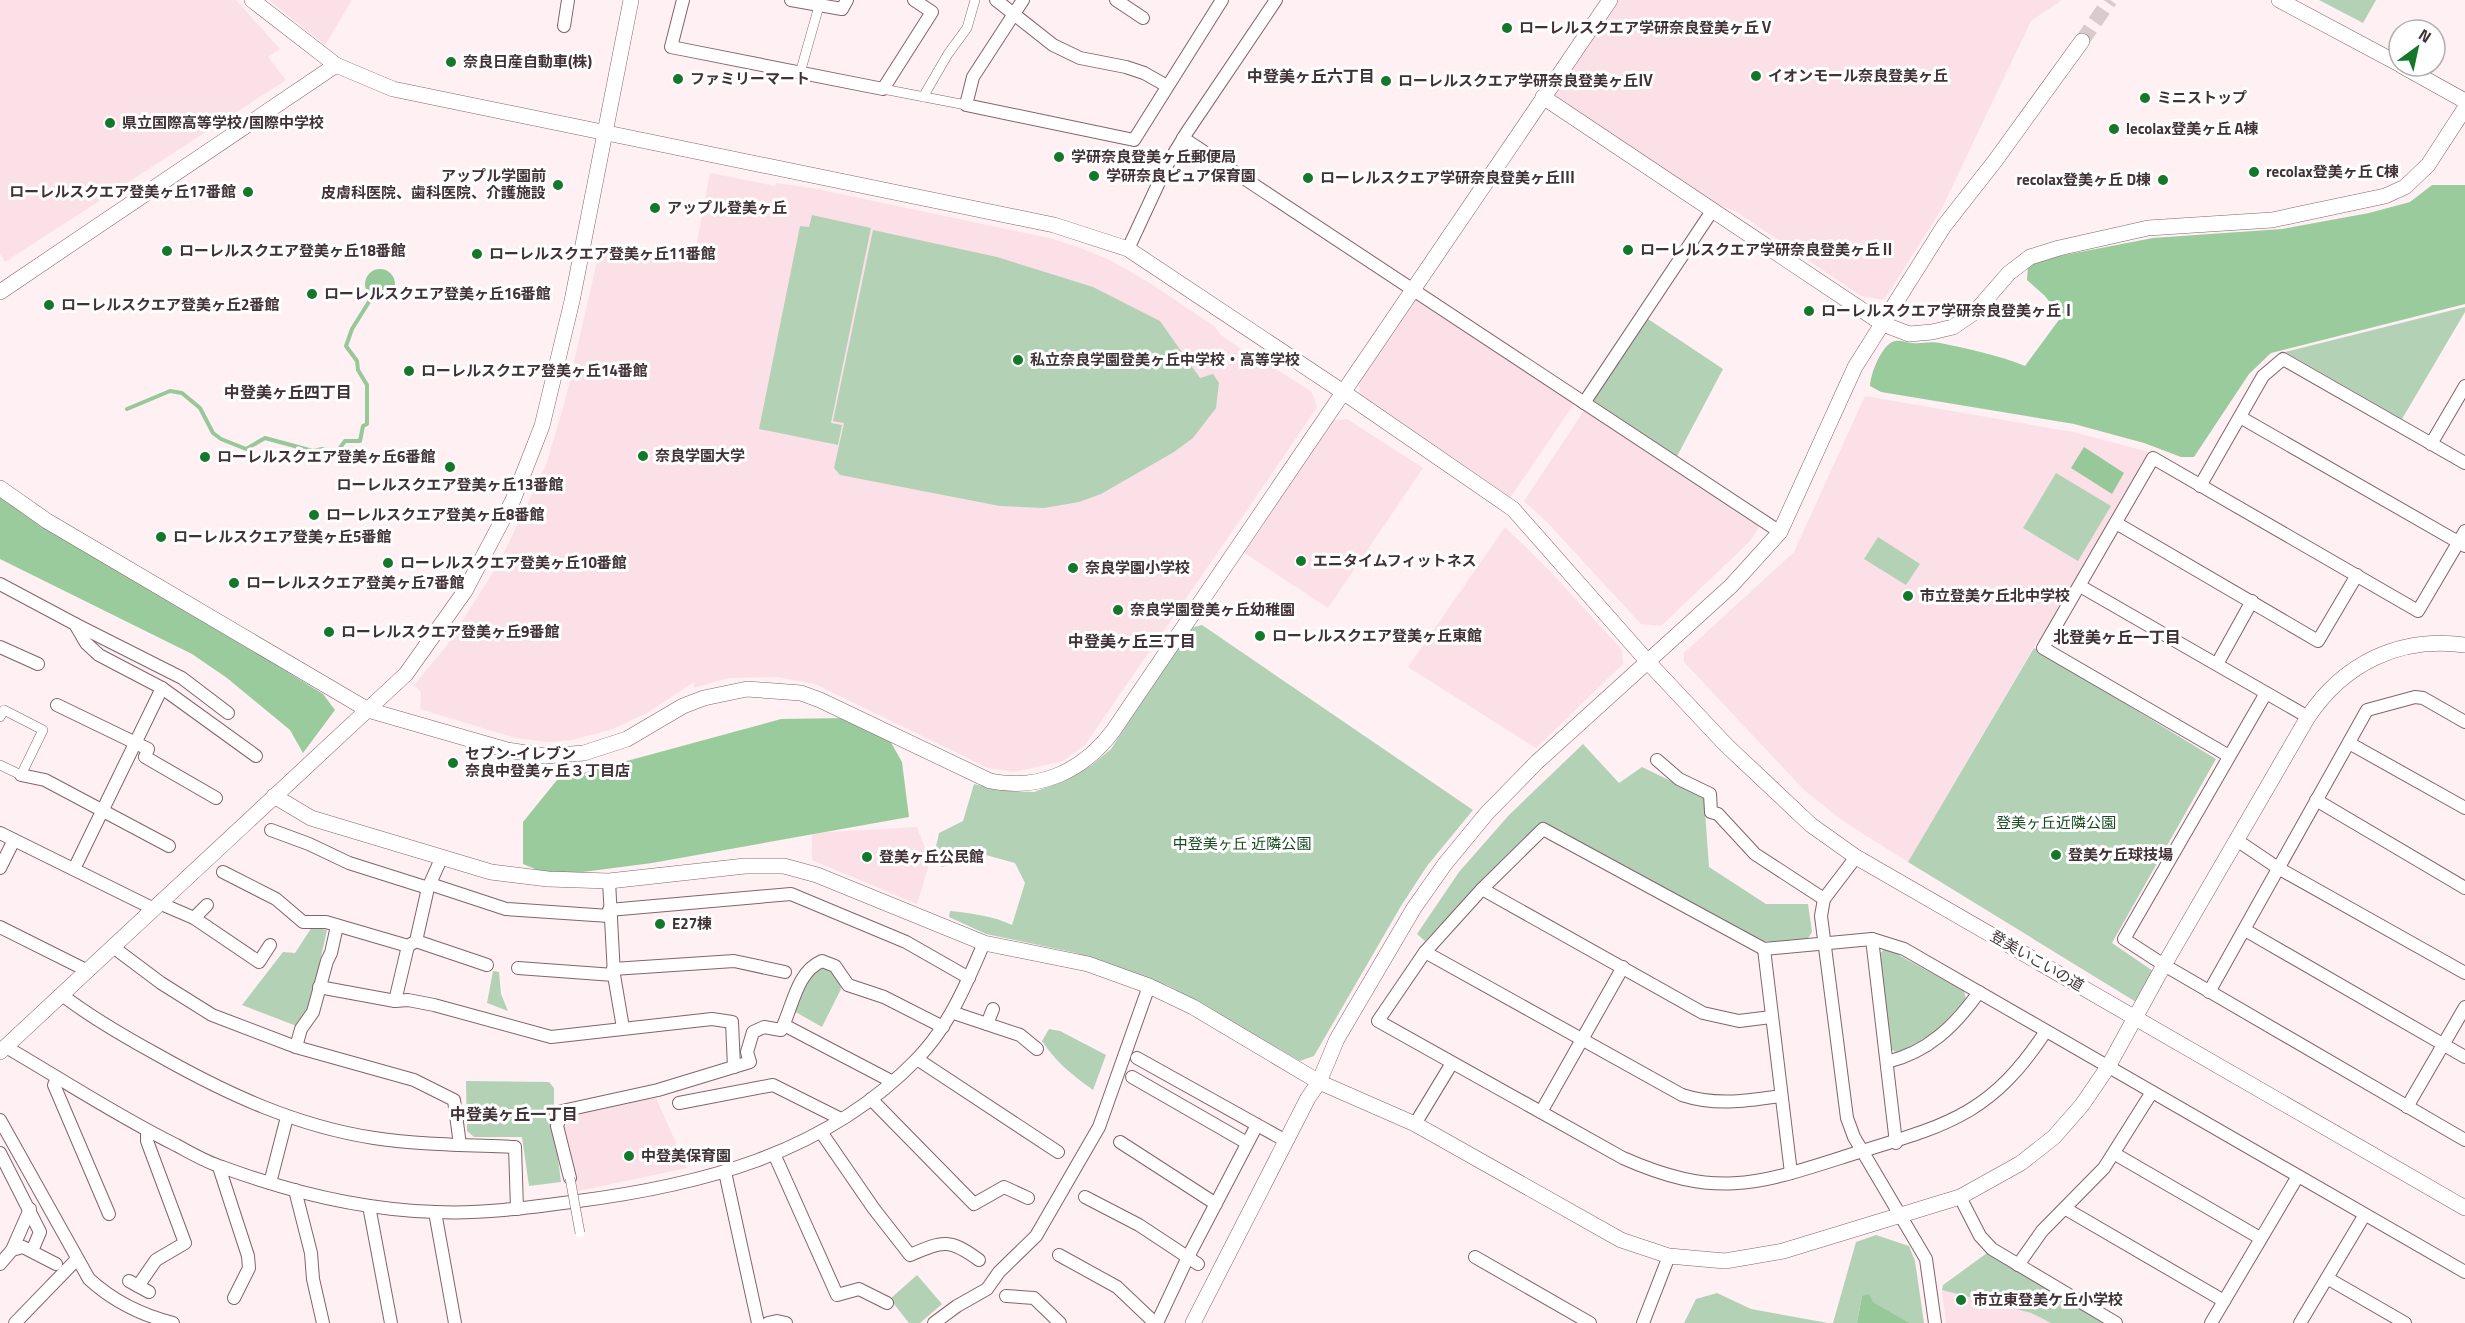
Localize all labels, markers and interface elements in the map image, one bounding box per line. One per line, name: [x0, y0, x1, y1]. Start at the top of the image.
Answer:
place label: ローレルスクエア学研奈良登美ヶ丘Ⅴ: [1519, 16, 1774, 39]
north arrow: [2387, 18, 2447, 78]
marker: ローレルスクエア学研奈良登美ヶ丘Ⅴ: [1500, 21, 1514, 35]
text: N: [2414, 22, 2436, 49]
place label: 奈良日産自動車(株): [463, 50, 593, 73]
marker: 奈良日産自動車(株): [444, 55, 458, 69]
district label: 中登美ヶ丘六丁目: [1247, 64, 1375, 88]
place label: イオンモール奈良登美ヶ丘: [1768, 64, 1948, 87]
place label: ファミリーマート: [690, 67, 810, 90]
place label: ローレルスクエア学研奈良登美ヶ丘Ⅳ: [1398, 69, 1653, 92]
marker: イオンモール奈良登美ヶ丘: [1749, 69, 1763, 83]
marker: ファミリーマート: [671, 72, 685, 86]
marker: ローレルスクエア学研奈良登美ヶ丘Ⅳ: [1379, 74, 1393, 88]
place label: ミニストップ: [2157, 86, 2247, 109]
marker: ミニストップ: [2138, 91, 2152, 105]
place label: 県立国際高等学校/国際中学校: [122, 111, 324, 134]
marker: 県立国際高等学校/国際中学校: [103, 116, 117, 130]
place label: lecolax登美ヶ丘 A棟: [2126, 117, 2258, 140]
marker: lecolax登美ヶ丘 A棟: [2107, 122, 2121, 136]
place label: 学研奈良登美ヶ丘郵便局: [1071, 145, 1236, 168]
marker: 学研奈良登美ヶ丘郵便局: [1052, 150, 1066, 164]
place label: recolax登美ヶ丘 C棟: [2266, 160, 2399, 183]
place label: アップル学園前 皮膚科医院、歯科医院、介護施設: [321, 164, 546, 204]
place label: 学研奈良ピュア保育園: [1106, 164, 1256, 187]
marker: recolax登美ヶ丘 C棟: [2247, 165, 2261, 179]
place label: ローレルスクエア学研奈良登美ヶ丘Ⅲ: [1320, 166, 1575, 189]
place label: recolax登美ヶ丘 D棟: [2016, 168, 2151, 191]
marker: 学研奈良ピュア保育園: [1087, 169, 1101, 183]
marker: ローレルスクエア学研奈良登美ヶ丘Ⅲ: [1301, 171, 1315, 185]
marker: recolax登美ヶ丘 D棟: [2156, 173, 2170, 187]
marker: アップル学園前 皮膚科医院、歯科医院、介護施設: [551, 178, 565, 192]
place label: ローレルスクエア登美ヶ丘17番館: [9, 180, 236, 203]
marker: ローレルスクエア登美ヶ丘17番館: [241, 185, 255, 199]
place label: アップル登美ヶ丘: [667, 196, 787, 219]
marker: アップル登美ヶ丘: [648, 201, 662, 215]
place label: ローレルスクエア学研奈良登美ヶ丘Ⅱ: [1640, 238, 1895, 261]
place label: ローレルスクエア登美ヶ丘18番館: [179, 239, 406, 262]
place label: ローレルスクエア登美ヶ丘11番館: [489, 242, 716, 265]
marker: ローレルスクエア学研奈良登美ヶ丘Ⅱ: [1621, 243, 1635, 257]
marker: ローレルスクエア登美ヶ丘18番館: [160, 244, 174, 258]
marker: ローレルスクエア登美ヶ丘11番館: [470, 247, 484, 261]
place label: ローレルスクエア登美ヶ丘16番館: [324, 282, 551, 305]
marker: ローレルスクエア登美ヶ丘16番館: [305, 287, 319, 301]
place label: ローレルスクエア登美ヶ丘2番館: [61, 293, 279, 316]
marker: ローレルスクエア登美ヶ丘2番館: [42, 298, 56, 312]
place label: ローレルスクエア学研奈良登美ヶ丘Ⅰ: [1821, 299, 2076, 322]
marker: ローレルスクエア学研奈良登美ヶ丘Ⅰ: [1802, 304, 1816, 318]
place label: 私立奈良学園登美ヶ丘中学校・高等学校: [1030, 348, 1300, 371]
marker: 私立奈良学園登美ヶ丘中学校・高等学校: [1011, 353, 1025, 367]
place label: ローレルスクエア登美ヶ丘14番館: [421, 359, 648, 382]
marker: ローレルスクエア登美ヶ丘14番館: [402, 364, 416, 378]
district label: 中登美ヶ丘四丁目: [224, 380, 352, 404]
place label: 奈良学園大学: [655, 444, 745, 467]
place label: ローレルスクエア登美ヶ丘6番館: [217, 445, 435, 468]
marker: 奈良学園大学: [636, 449, 650, 463]
marker: ローレルスクエア登美ヶ丘6番館: [198, 450, 212, 464]
marker: ローレルスクエア登美ヶ丘13番館: [443, 460, 457, 474]
place label: ローレルスクエア登美ヶ丘13番館: [337, 473, 563, 496]
place label: ローレルスクエア登美ヶ丘8番館: [326, 503, 544, 526]
marker: ローレルスクエア登美ヶ丘8番館: [307, 508, 321, 522]
place label: ローレルスクエア登美ヶ丘5番館: [173, 525, 391, 548]
marker: ローレルスクエア登美ヶ丘5番館: [154, 530, 168, 544]
place label: エニタイムフィットネス: [1313, 549, 1477, 572]
place label: ローレルスクエア登美ヶ丘10番館: [400, 551, 627, 574]
marker: エニタイムフィットネス: [1294, 554, 1308, 568]
marker: ローレルスクエア登美ヶ丘10番館: [381, 556, 395, 570]
place label: 奈良学園小学校: [1085, 556, 1190, 579]
marker: 奈良学園小学校: [1066, 561, 1080, 575]
place label: ローレルスクエア登美ヶ丘7番館: [246, 571, 464, 594]
marker: ローレルスクエア登美ヶ丘7番館: [227, 576, 241, 590]
place label: 市立登美ケ丘北中学校: [1920, 584, 2070, 607]
marker: 市立登美ケ丘北中学校: [1901, 589, 1915, 603]
place label: 奈良学園登美ヶ丘幼稚園: [1130, 598, 1295, 621]
marker: 奈良学園登美ヶ丘幼稚園: [1111, 603, 1125, 617]
place label: ローレルスクエア登美ヶ丘9番館: [341, 620, 559, 643]
place label: ローレルスクエア登美ヶ丘東館: [1272, 624, 1482, 647]
marker: ローレルスクエア登美ヶ丘9番館: [322, 625, 336, 639]
district label: 北登美ヶ丘一丁目: [2053, 625, 2181, 649]
district label: 中登美ヶ丘三丁目: [1068, 629, 1196, 653]
marker: ローレルスクエア登美ヶ丘東館: [1253, 629, 1267, 643]
place label: セブン-イレブン 奈良中登美ヶ丘３丁目店: [465, 742, 630, 782]
marker: セブン-イレブン 奈良中登美ヶ丘３丁目店: [446, 756, 460, 770]
park label: 登美ヶ丘近隣公園: [1996, 811, 2116, 834]
park label: 中登美ヶ丘 近隣公園: [1173, 832, 1311, 855]
place label: 登美ケ丘球技場: [2068, 843, 2173, 866]
place label: 登美ヶ丘公民館: [879, 845, 984, 868]
marker: 登美ケ丘球技場: [2049, 848, 2063, 862]
marker: 登美ヶ丘公民館: [860, 850, 874, 864]
place label: E27棟: [672, 912, 712, 935]
marker: E27棟: [653, 917, 667, 931]
street label: 登美いこいの道: [1986, 924, 2088, 997]
district label: 中登美ヶ丘一丁目: [450, 1102, 578, 1126]
place label: 中登美保育園: [641, 1144, 731, 1167]
marker: 中登美保育園: [622, 1149, 636, 1163]
place label: 市立東登美ケ丘小学校: [1973, 1288, 2123, 1311]
marker: 市立東登美ケ丘小学校: [1954, 1293, 1968, 1307]

